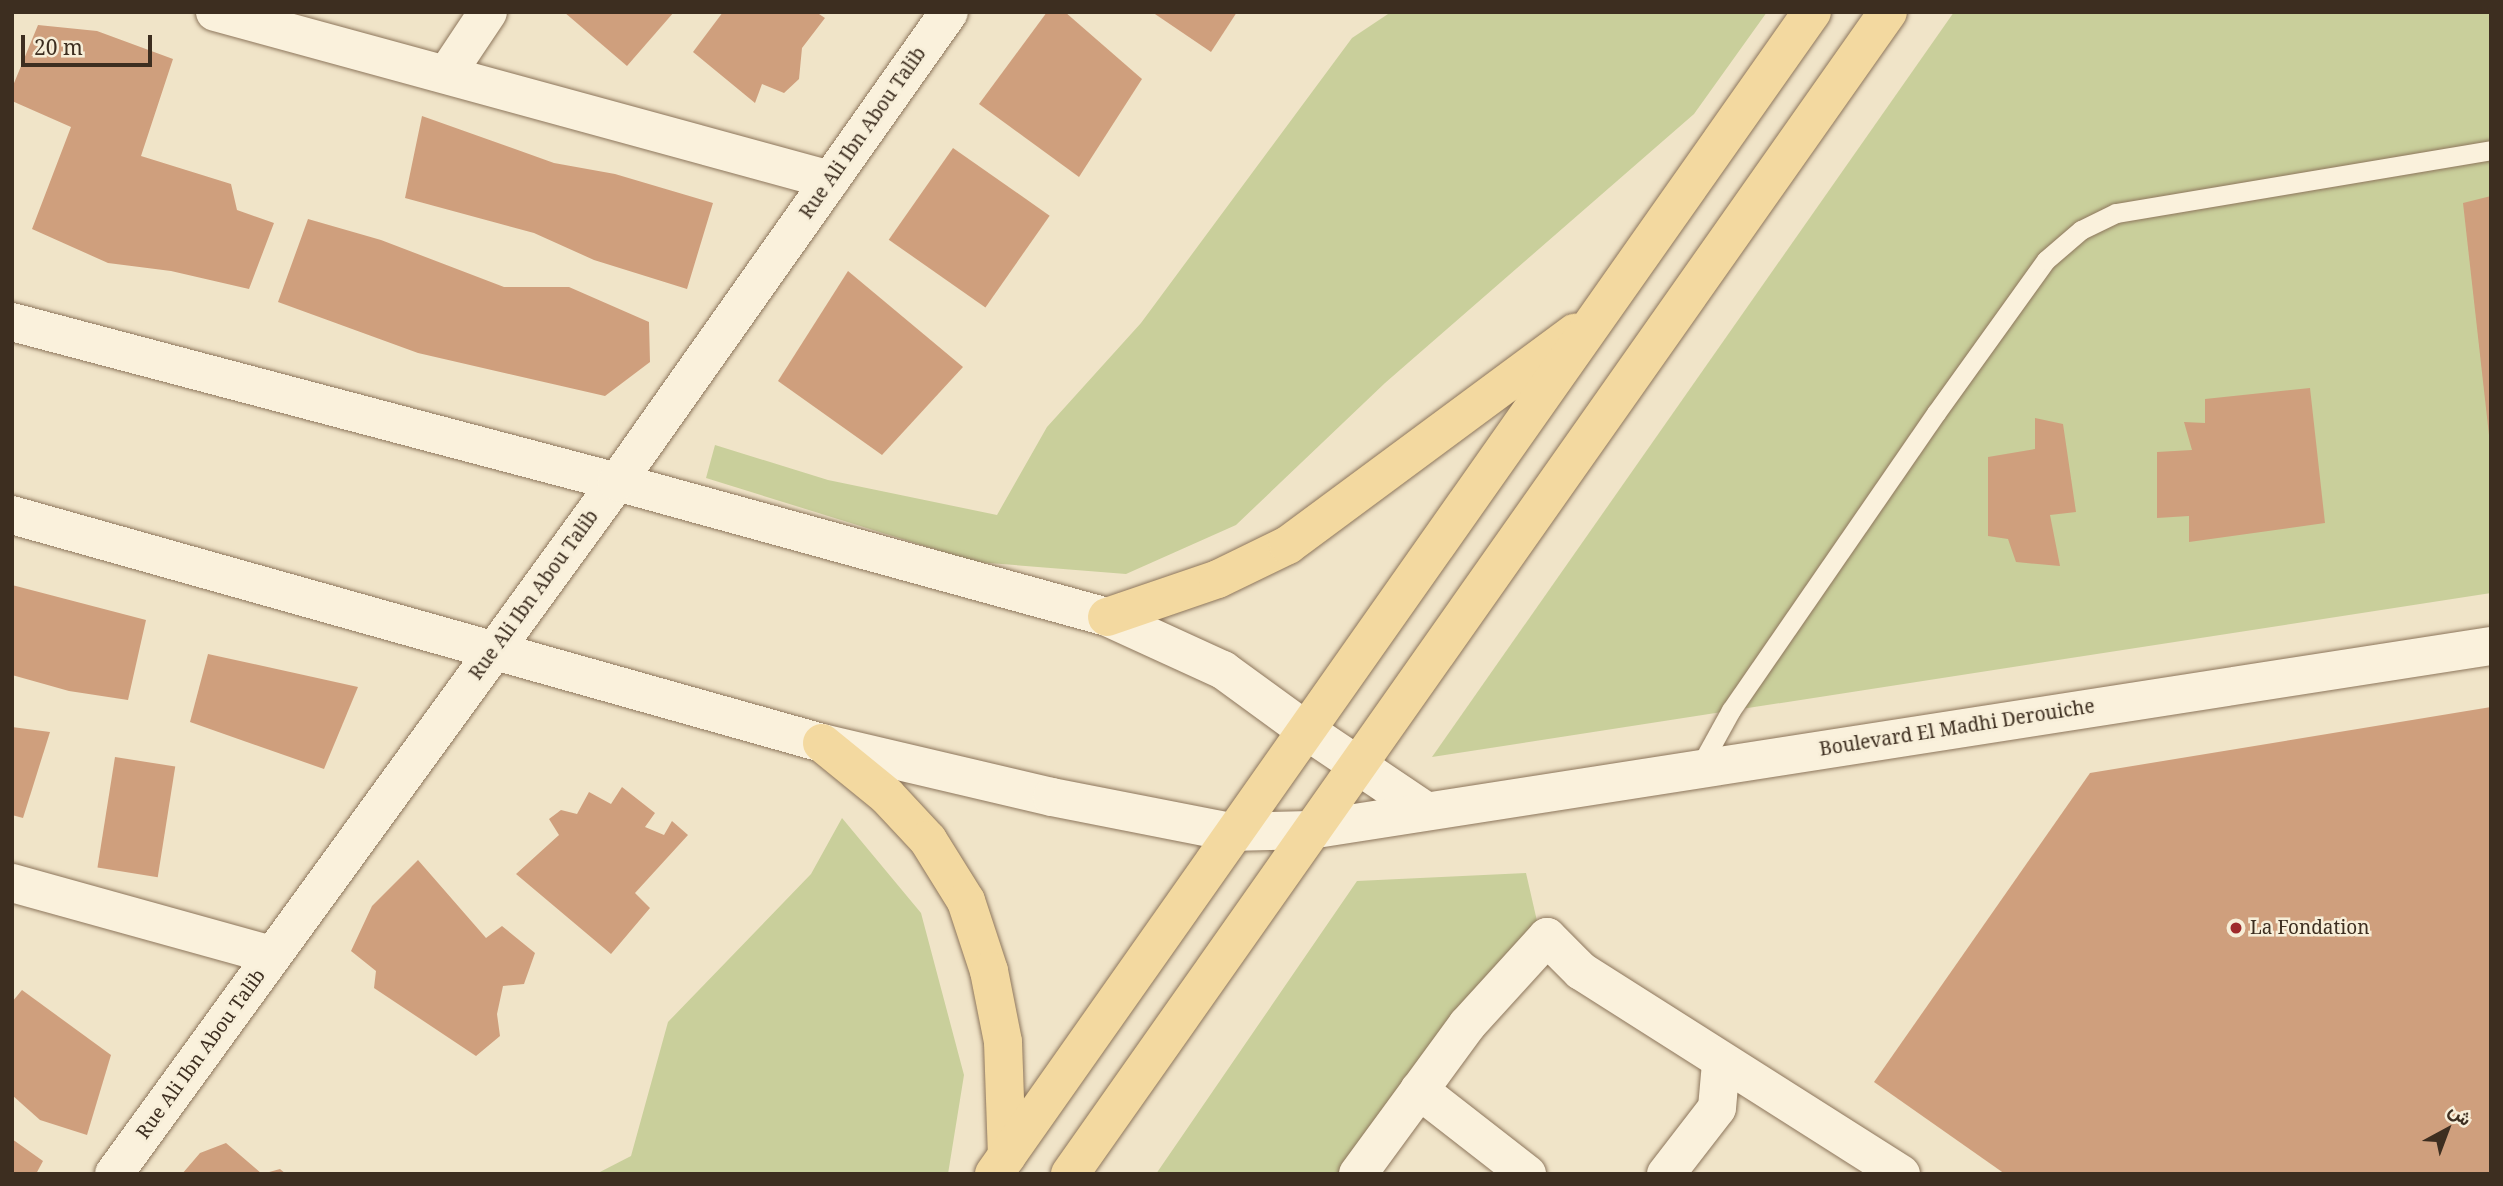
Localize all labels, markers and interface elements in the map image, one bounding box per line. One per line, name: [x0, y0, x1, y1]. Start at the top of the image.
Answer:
scale bar: [24, 21, 156, 65]
text: 20 m: [34, 33, 83, 61]
street label: Rue Ali Ibn Abou Talib: [795, 43, 931, 223]
street label: Rue Ali Ibn Abou Talib: [465, 506, 603, 684]
street label: Boulevard El Madhi Derouiche: [1818, 695, 2096, 761]
place label: La Fondation: [2250, 917, 2369, 939]
marker: La Fondation: [2228, 920, 2244, 936]
street label: Rue Ali Ibn Abou Talib: [132, 965, 270, 1143]
north arrow: [2412, 1095, 2482, 1165]
text: ش: [2444, 1097, 2478, 1131]

